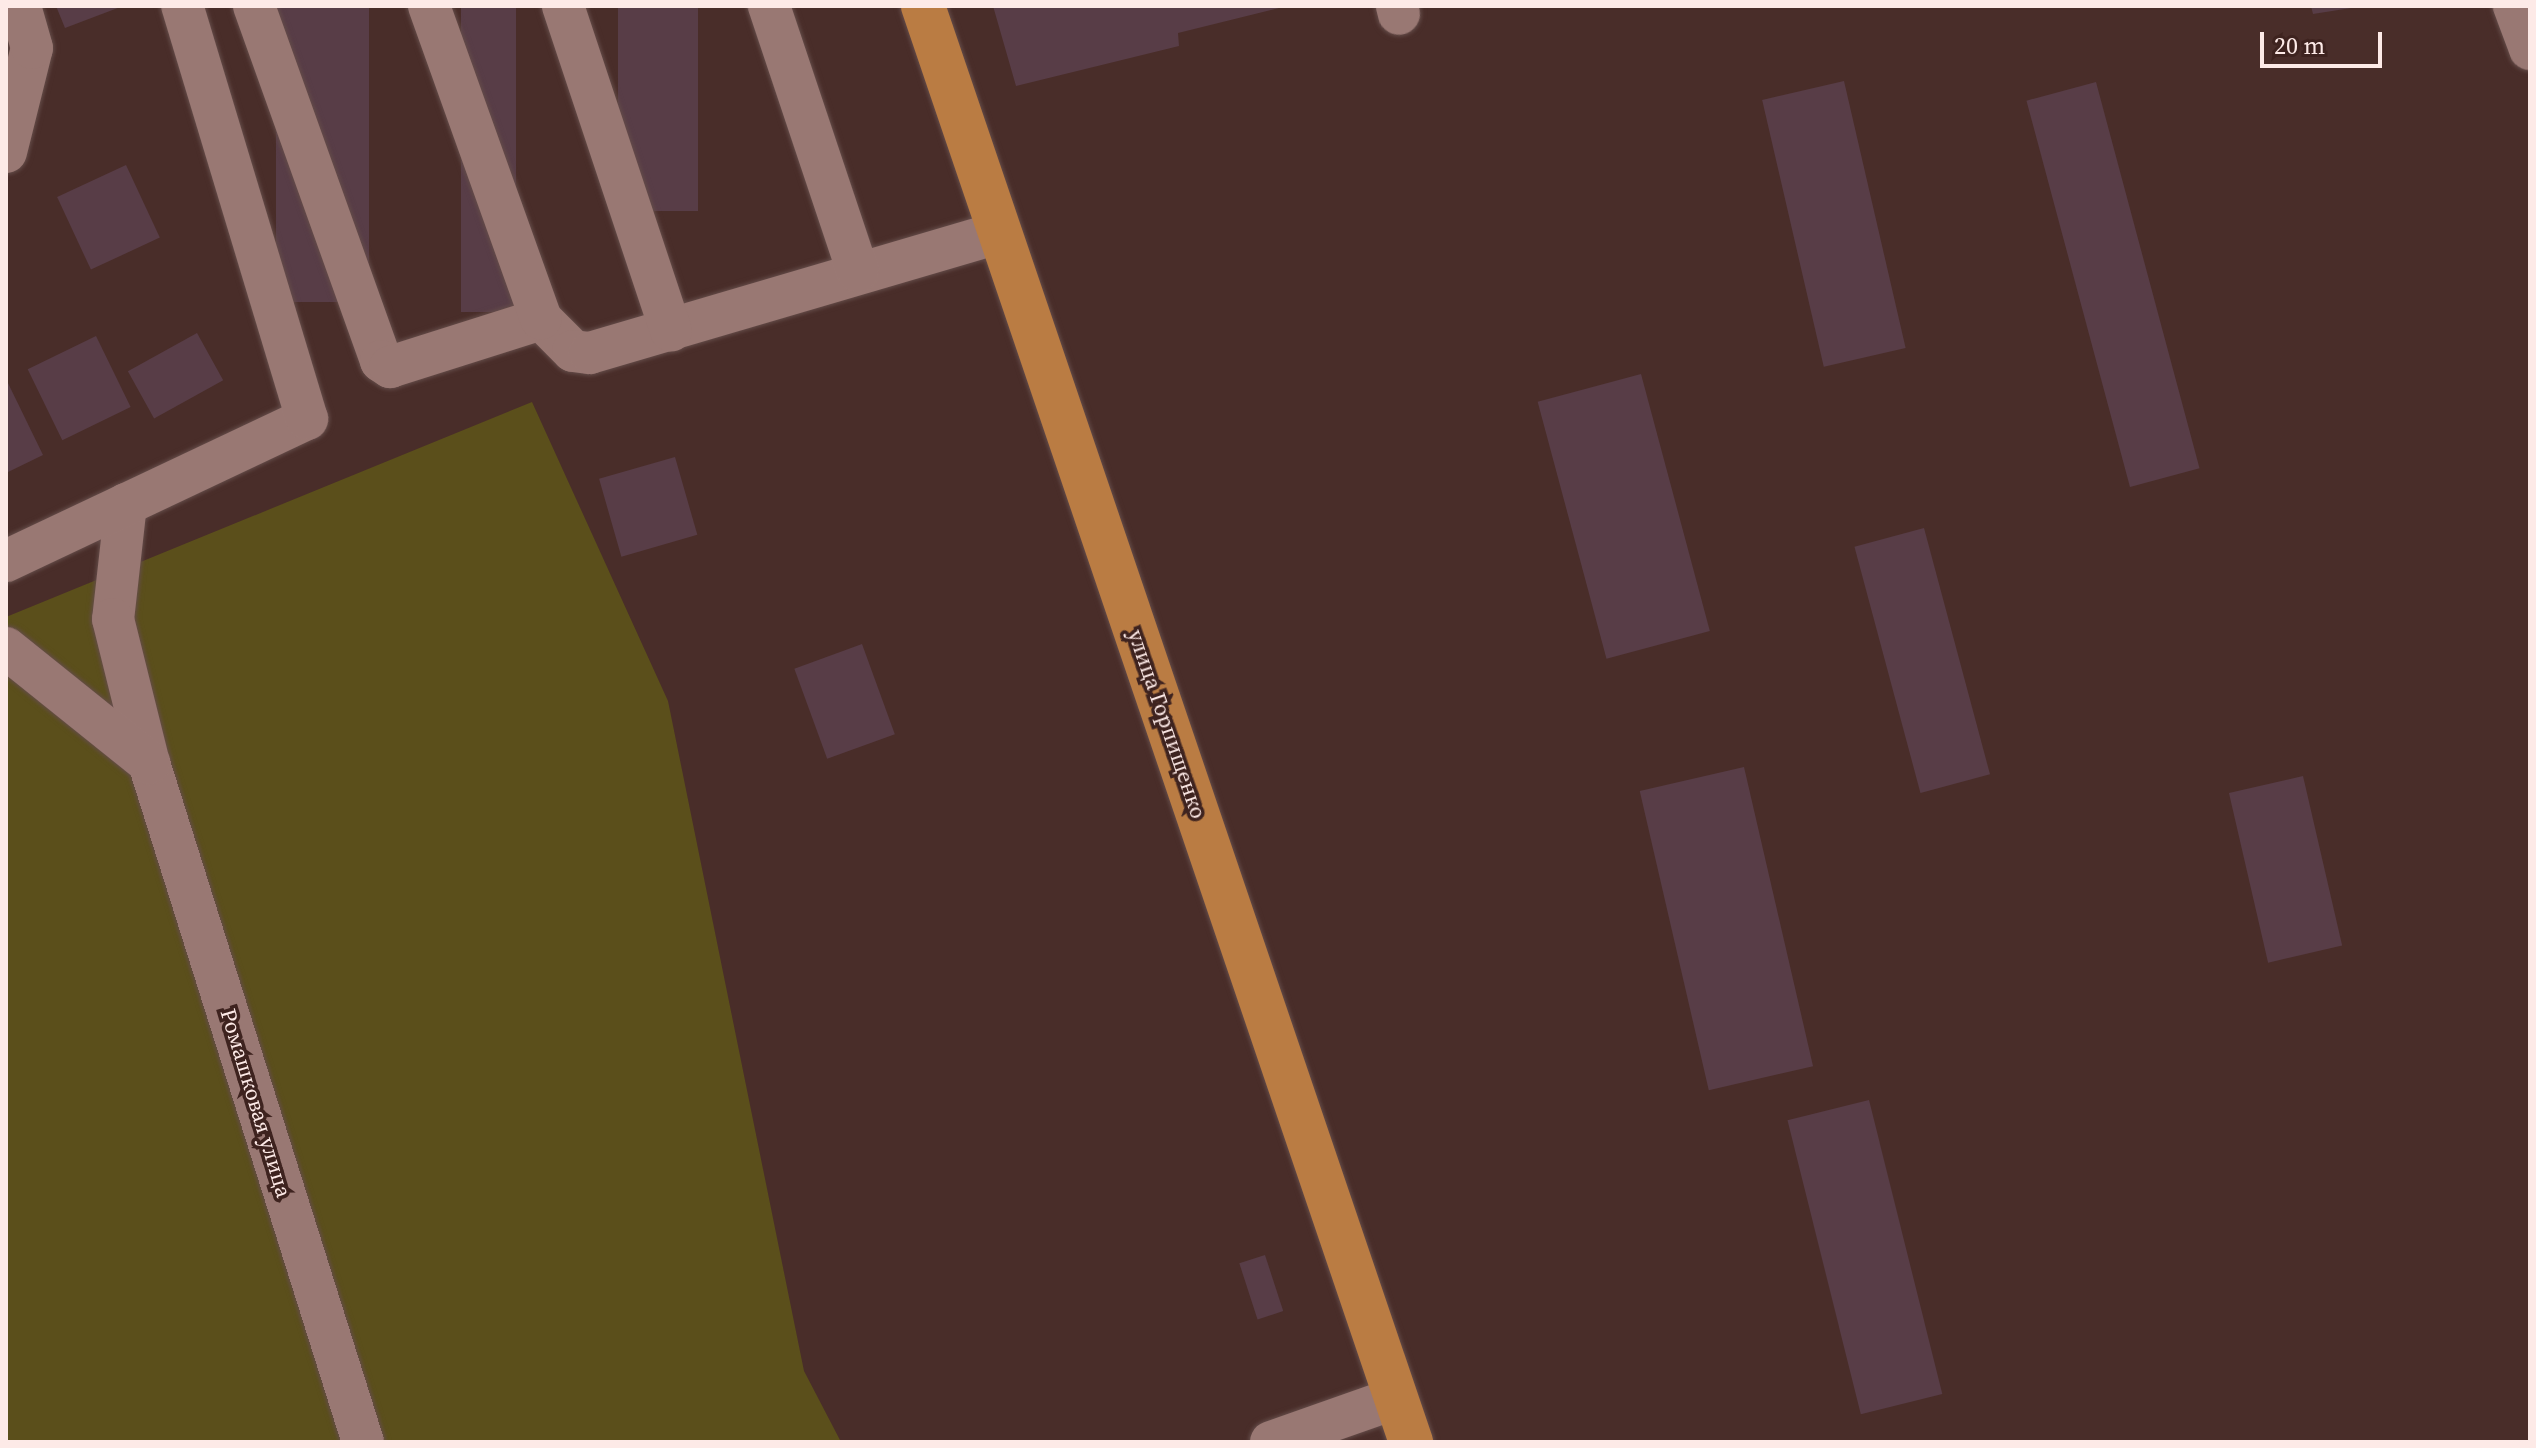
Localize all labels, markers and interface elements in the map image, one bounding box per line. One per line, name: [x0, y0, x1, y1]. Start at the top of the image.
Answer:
scale bar: [2264, 16, 2386, 66]
text: 20 m: [2274, 29, 2325, 62]
street label: улица Горпищенко: [1122, 626, 1212, 822]
street label: Ромашковая улица: [215, 1005, 297, 1201]

